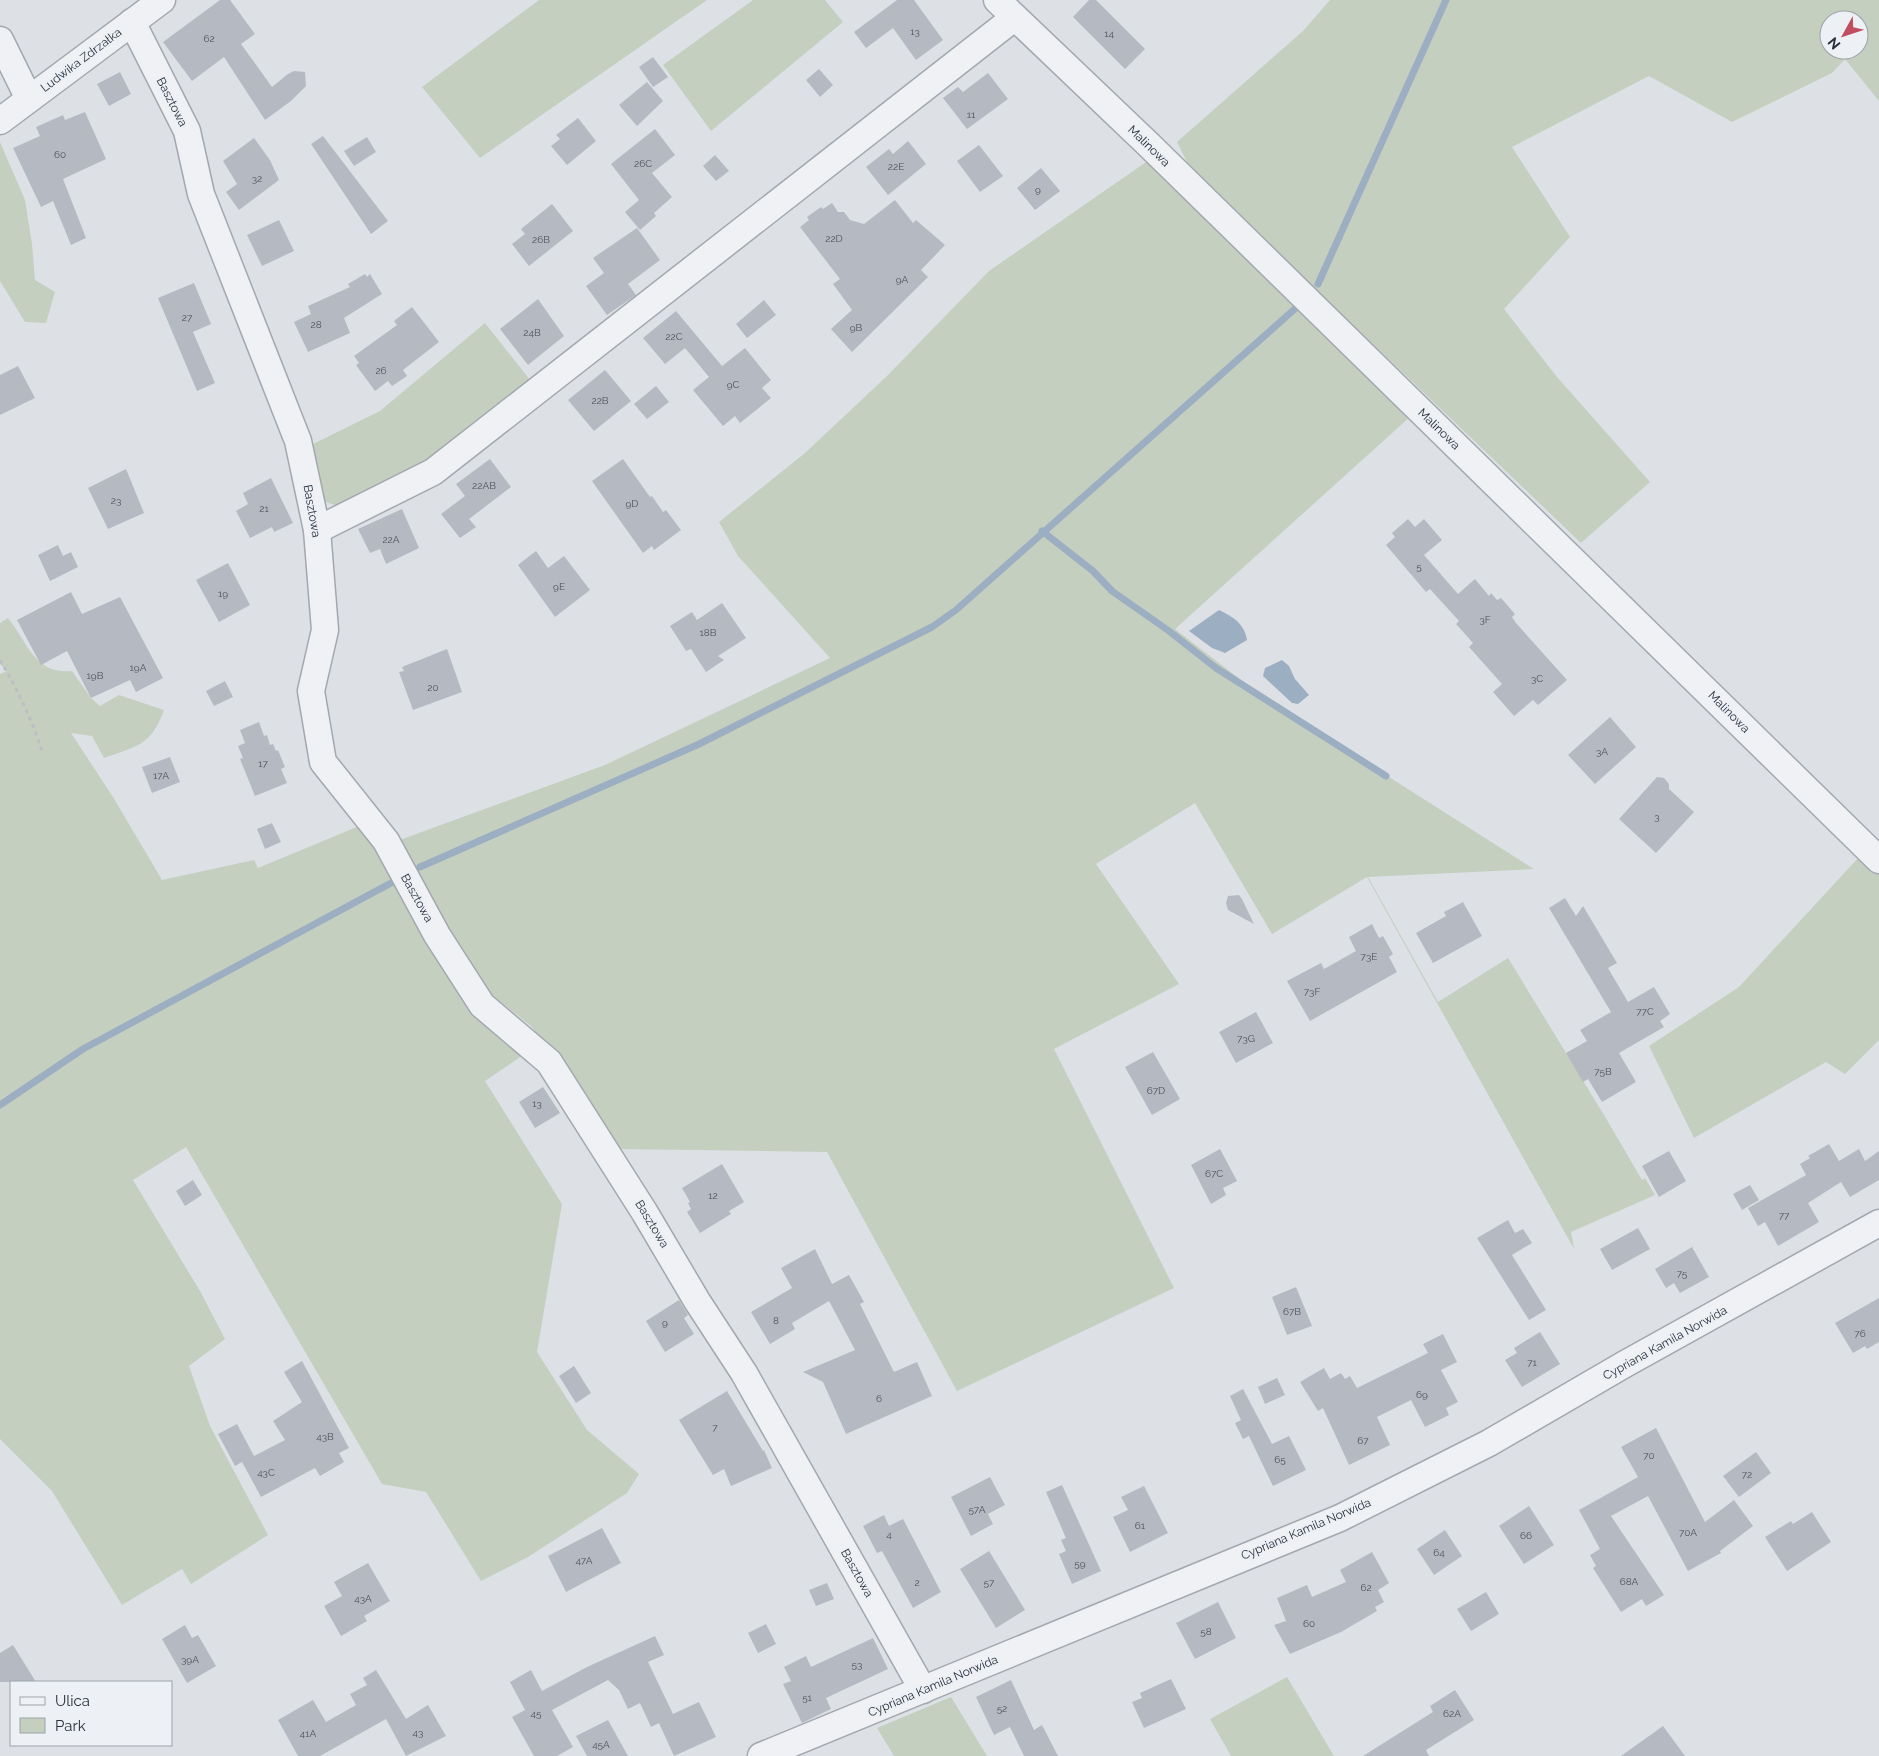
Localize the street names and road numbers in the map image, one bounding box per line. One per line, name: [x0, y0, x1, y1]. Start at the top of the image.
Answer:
street label: Ludwika Zdrzałka: [38, 25, 124, 95]
street label: Basztowa: [154, 75, 190, 129]
street label: Malinowa: [1125, 123, 1173, 169]
street label: Malinowa: [1415, 406, 1463, 452]
street label: Basztowa: [300, 484, 324, 538]
street label: Malinowa: [1705, 688, 1753, 736]
street label: Basztowa: [398, 871, 436, 925]
street label: Basztowa: [632, 1198, 672, 1250]
street label: Cypriana Kamila Norwida: [1600, 1303, 1730, 1383]
street label: Cypriana Kamila Norwida: [1239, 1495, 1373, 1563]
street label: Basztowa: [838, 1546, 876, 1600]
street label: Cypriana Kamila Norwida: [866, 1652, 1000, 1720]

